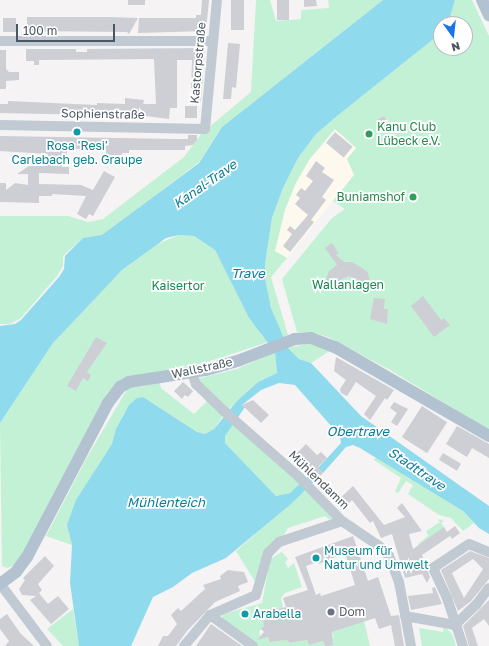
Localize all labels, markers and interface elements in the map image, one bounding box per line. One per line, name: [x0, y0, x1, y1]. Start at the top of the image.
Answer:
scale bar: [18, 16, 117, 42]
north arrow: [433, 16, 473, 56]
street label: Kastorpstraße: [187, 22, 209, 104]
text: 100 m: [23, 23, 57, 38]
text: N: [450, 40, 462, 54]
street label: Sophienstraße: [61, 106, 145, 122]
place label: Kanu Club Lübeck e.V.: [377, 120, 441, 148]
marker: Rosa 'Resi' Carlebach geb. Graupe: [72, 127, 82, 137]
marker: Kanu Club Lübeck e.V.: [364, 129, 374, 139]
place label: Rosa 'Resi' Carlebach geb. Graupe: [12, 139, 142, 167]
water label: Kanal-Trave: [171, 157, 239, 211]
place label: Buniamshof: [337, 190, 405, 204]
marker: Buniamshof: [408, 192, 418, 202]
water label: Trave: [231, 265, 265, 281]
park label: Wallanlagen: [312, 278, 384, 292]
park label: Kaisertor: [151, 279, 205, 293]
street label: Wallstraße: [170, 355, 234, 381]
water label: Obertrave: [327, 423, 389, 439]
water label: Stadttrave: [386, 444, 448, 494]
street label: Mühlendamm: [286, 448, 352, 512]
water label: Mühlenteich: [127, 494, 205, 510]
place label: Museum für Natur und Umwelt: [324, 544, 429, 572]
marker: Museum für Natur und Umwelt: [311, 553, 321, 563]
place label: Dom: [339, 605, 365, 619]
place label: Arabella: [253, 607, 301, 621]
marker: Dom: [326, 607, 336, 617]
marker: Arabella: [240, 609, 250, 619]

